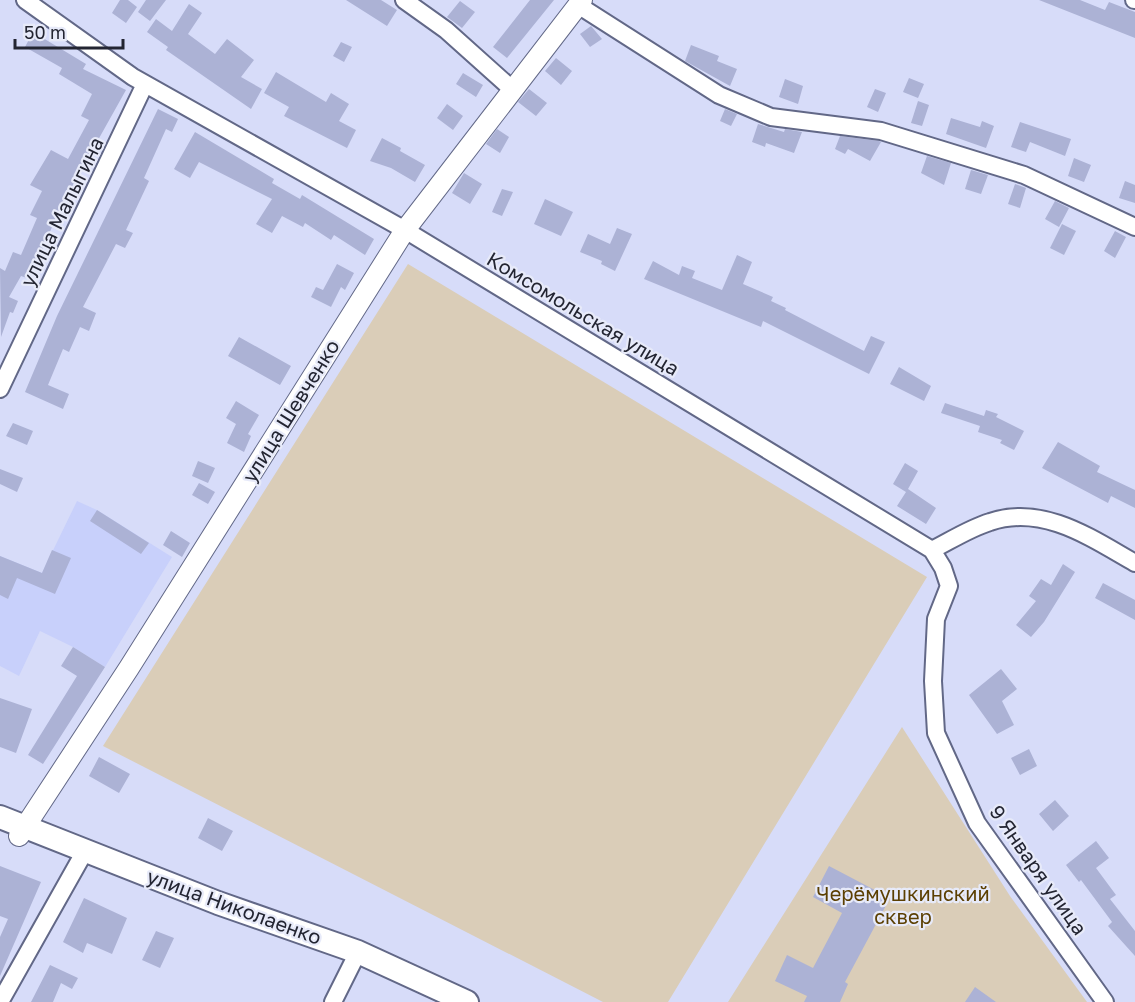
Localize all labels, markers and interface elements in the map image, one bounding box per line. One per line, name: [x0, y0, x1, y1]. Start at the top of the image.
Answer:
scale bar: [15, 12, 123, 50]
text: 50 m: [24, 21, 66, 43]
street label: улица Малыгина: [15, 133, 108, 290]
street label: Комсомольская улица: [483, 246, 684, 380]
street label: улица Шевченко: [237, 335, 344, 486]
street label: 9 Января улица: [985, 800, 1093, 939]
street label: улица Николаенко: [144, 863, 325, 949]
park label: Черёмушкинский сквер: [816, 881, 990, 928]

